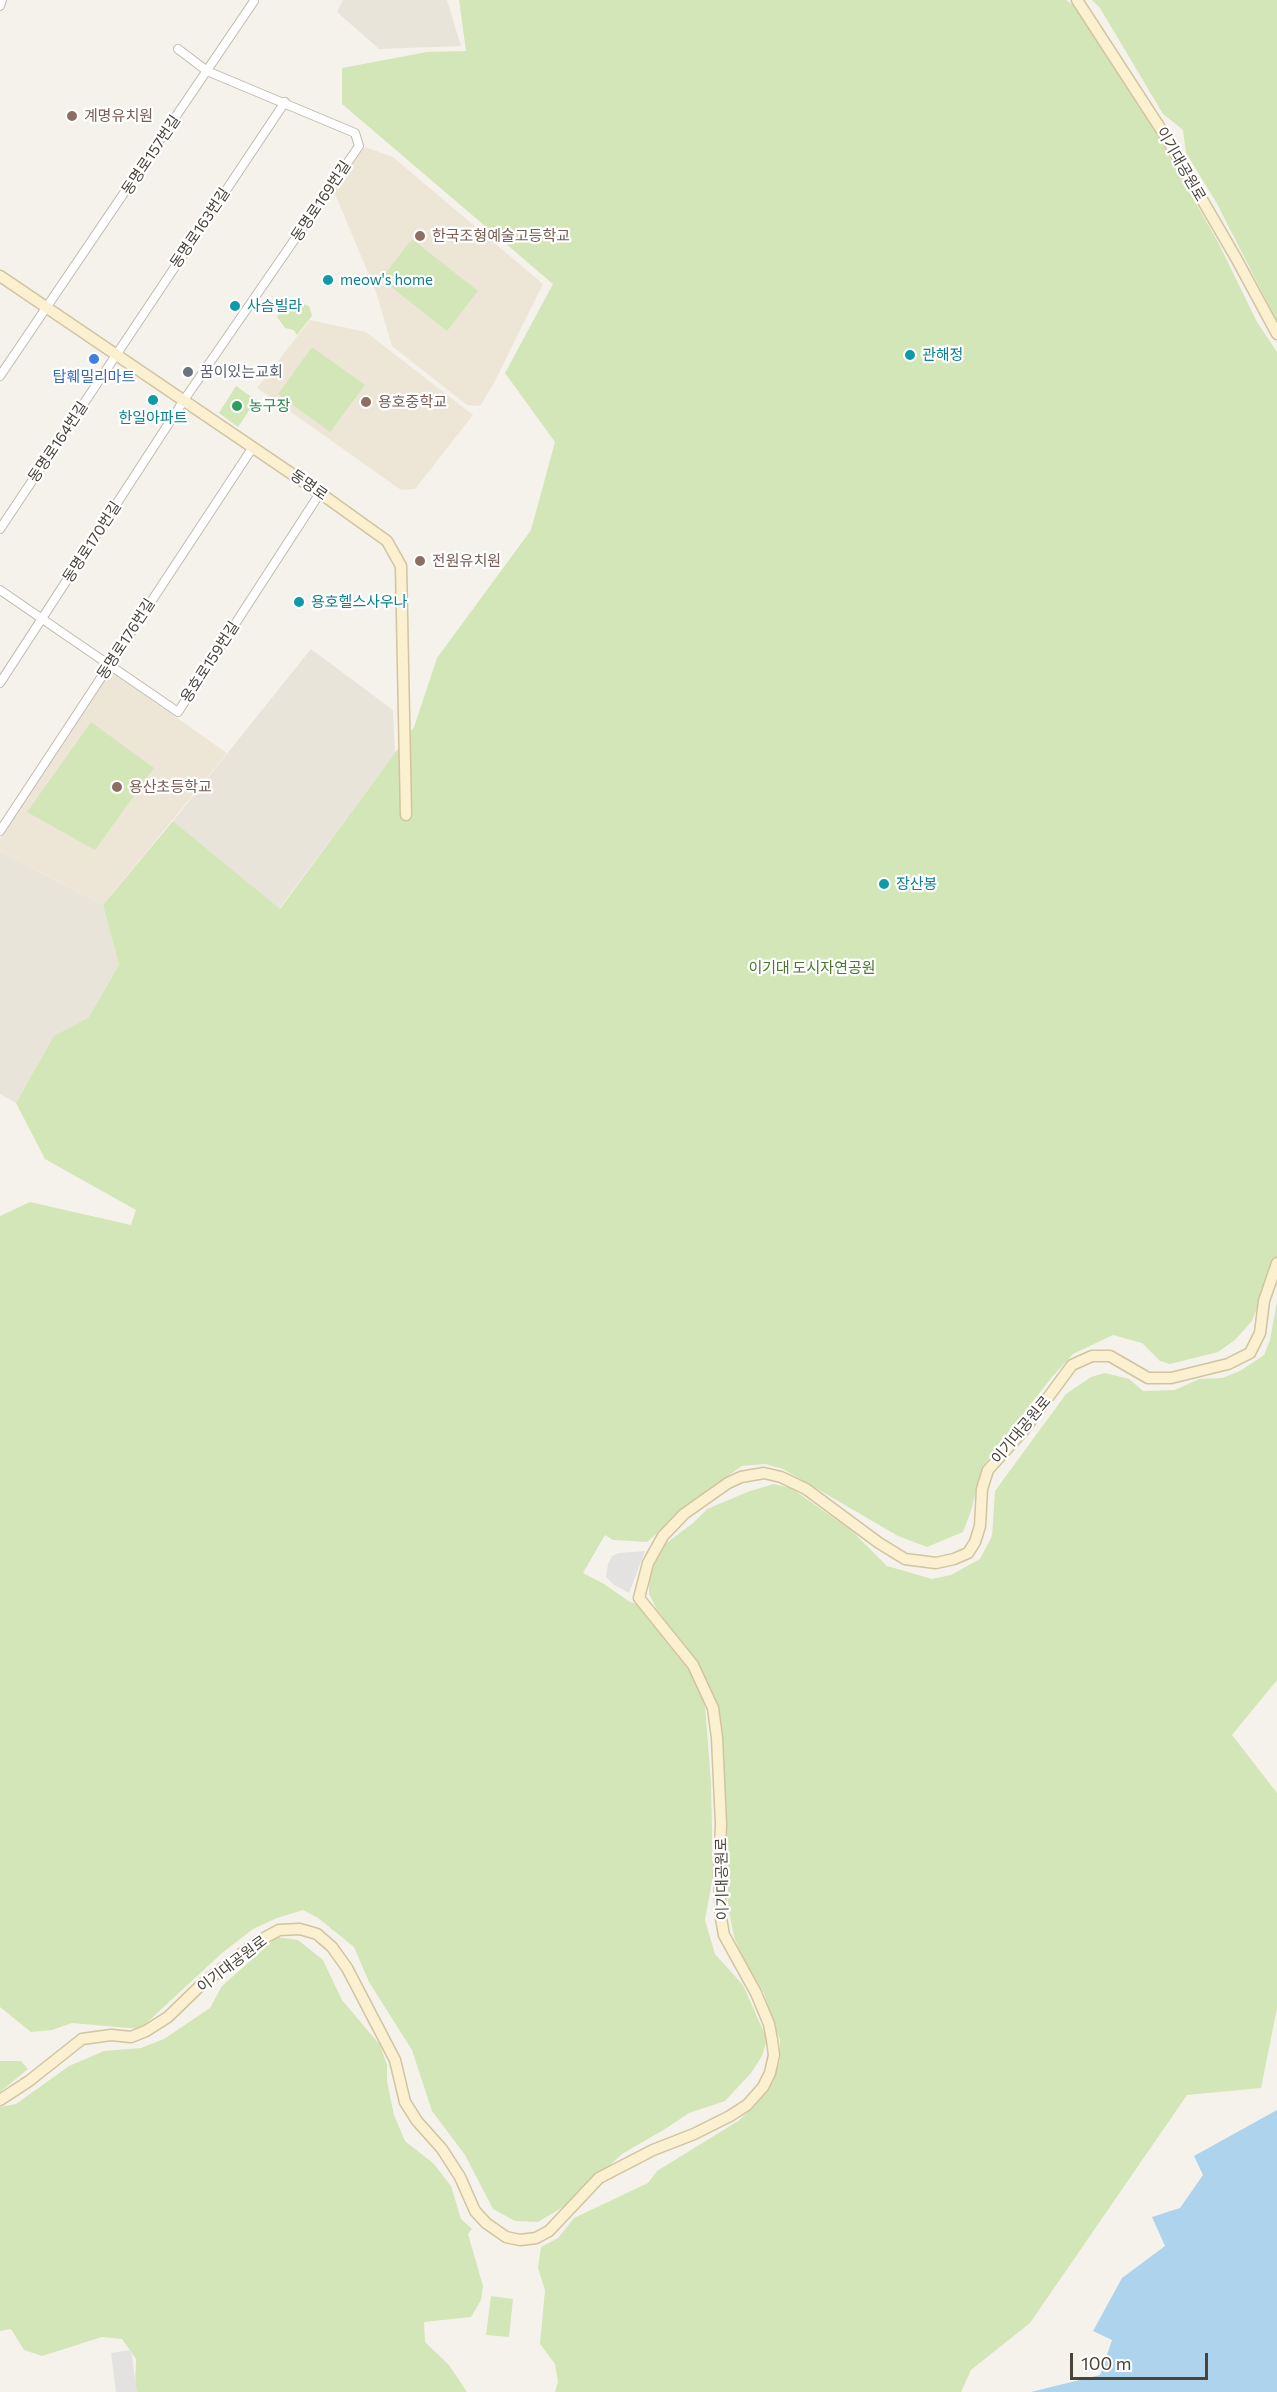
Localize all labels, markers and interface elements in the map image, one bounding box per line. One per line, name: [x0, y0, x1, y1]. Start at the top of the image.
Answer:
place label: 계명유치원: [84, 107, 153, 125]
marker: 계명유치원: [65, 109, 79, 123]
street label: 동명로157번길: [118, 112, 184, 198]
street label: 이기대공원로: [1153, 124, 1209, 204]
street label: 동명로169번길: [287, 157, 355, 245]
street label: 동명로163번길: [167, 184, 233, 272]
place label: 한국조형예술고등학교: [432, 227, 570, 245]
marker: 한국조형예술고등학교: [413, 229, 427, 243]
place label: meow's home: [340, 271, 433, 289]
marker: meow's home: [321, 273, 335, 287]
place label: 사슴빌라: [247, 297, 302, 315]
marker: 사슴빌라: [228, 299, 242, 313]
place label: 관해정: [922, 346, 963, 364]
marker: 관해정: [903, 348, 917, 362]
marker: 탑훼밀리마트: [87, 352, 101, 366]
place label: 꿈이있는교회: [200, 363, 283, 381]
marker: 꿈이있는교회: [181, 365, 195, 379]
place label: 탑훼밀리마트: [53, 368, 135, 386]
marker: 한일아파트: [146, 393, 160, 407]
place label: 용호중학교: [378, 393, 447, 411]
marker: 용호중학교: [359, 395, 373, 409]
place label: 농구장: [249, 397, 290, 415]
street label: 동명로164번길: [24, 398, 92, 486]
marker: 농구장: [230, 399, 244, 413]
place label: 한일아파트: [119, 409, 187, 427]
street label: 동명로: [287, 466, 331, 504]
street label: 동명로170번길: [59, 498, 125, 586]
place label: 전원유치원: [432, 552, 501, 570]
marker: 전원유치원: [413, 554, 427, 568]
place label: 용호헬스사우나: [311, 593, 408, 611]
street label: 동명로176번길: [93, 595, 159, 683]
marker: 용호헬스사우나: [292, 595, 306, 609]
street label: 용호로159번길: [177, 618, 243, 706]
place label: 용산초등학교: [129, 778, 212, 796]
marker: 용산초등학교: [110, 780, 124, 794]
place label: 장산봉: [896, 875, 937, 893]
marker: 장산봉: [877, 877, 891, 891]
park label: 이기대 도시자연공원: [748, 959, 876, 977]
street label: 이기대공원로: [987, 1393, 1055, 1467]
street label: 이기대공원로: [712, 1837, 732, 1921]
street label: 이기대공원로: [194, 1932, 270, 1996]
scale bar: [1073, 2341, 1211, 2379]
text: 100 m: [1081, 2352, 1131, 2374]

